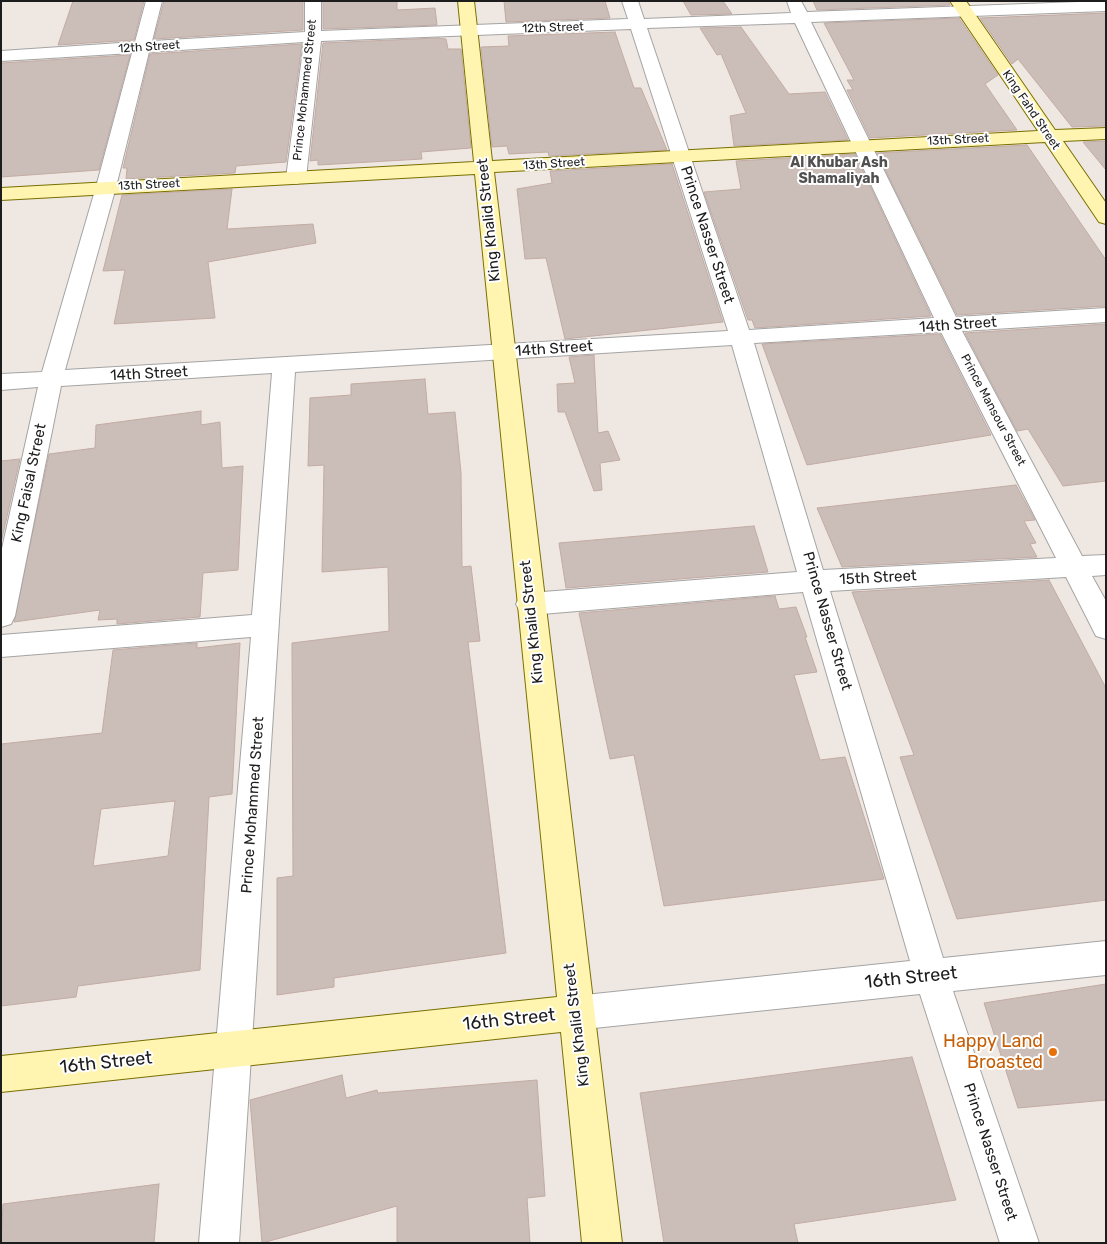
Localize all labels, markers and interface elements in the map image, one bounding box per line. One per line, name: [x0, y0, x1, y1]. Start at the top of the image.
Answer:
street label: Prince Mohammed Street: [290, 19, 320, 161]
street label: 12th Street: [522, 20, 584, 36]
street label: 12th Street: [118, 38, 180, 56]
street label: King Fahd Street: [999, 67, 1063, 153]
street label: 13th Street: [927, 131, 989, 149]
street label: 13th Street: [523, 155, 585, 173]
district label: Al Khubar Ash Shamaliyah: [790, 155, 888, 188]
street label: King Khalid Street: [474, 157, 504, 283]
street label: Prince Nasser Street: [676, 164, 738, 306]
street label: 13th Street: [118, 176, 180, 194]
street label: 14th Street: [919, 313, 997, 337]
street label: 14th Street: [515, 337, 593, 361]
street label: Prince Mansour Street: [957, 352, 1029, 468]
street label: 14th Street: [110, 363, 188, 385]
street label: King Faisal Street: [8, 422, 50, 544]
street label: Prince Nasser Street: [799, 550, 855, 692]
street label: King Khalid Street: [517, 559, 547, 685]
street label: 15th Street: [839, 567, 917, 589]
street label: Prince Mohammed Street: [238, 716, 268, 894]
street label: King Khalid Street: [561, 962, 593, 1088]
street label: 16th Street: [864, 962, 958, 994]
street label: 16th Street: [462, 1004, 556, 1036]
place label: Happy Land Broasted: [943, 1031, 1043, 1074]
marker: Happy Land Broasted: [1047, 1046, 1059, 1058]
street label: 16th Street: [59, 1047, 153, 1079]
street label: Prince Nasser Street: [959, 1081, 1021, 1223]

